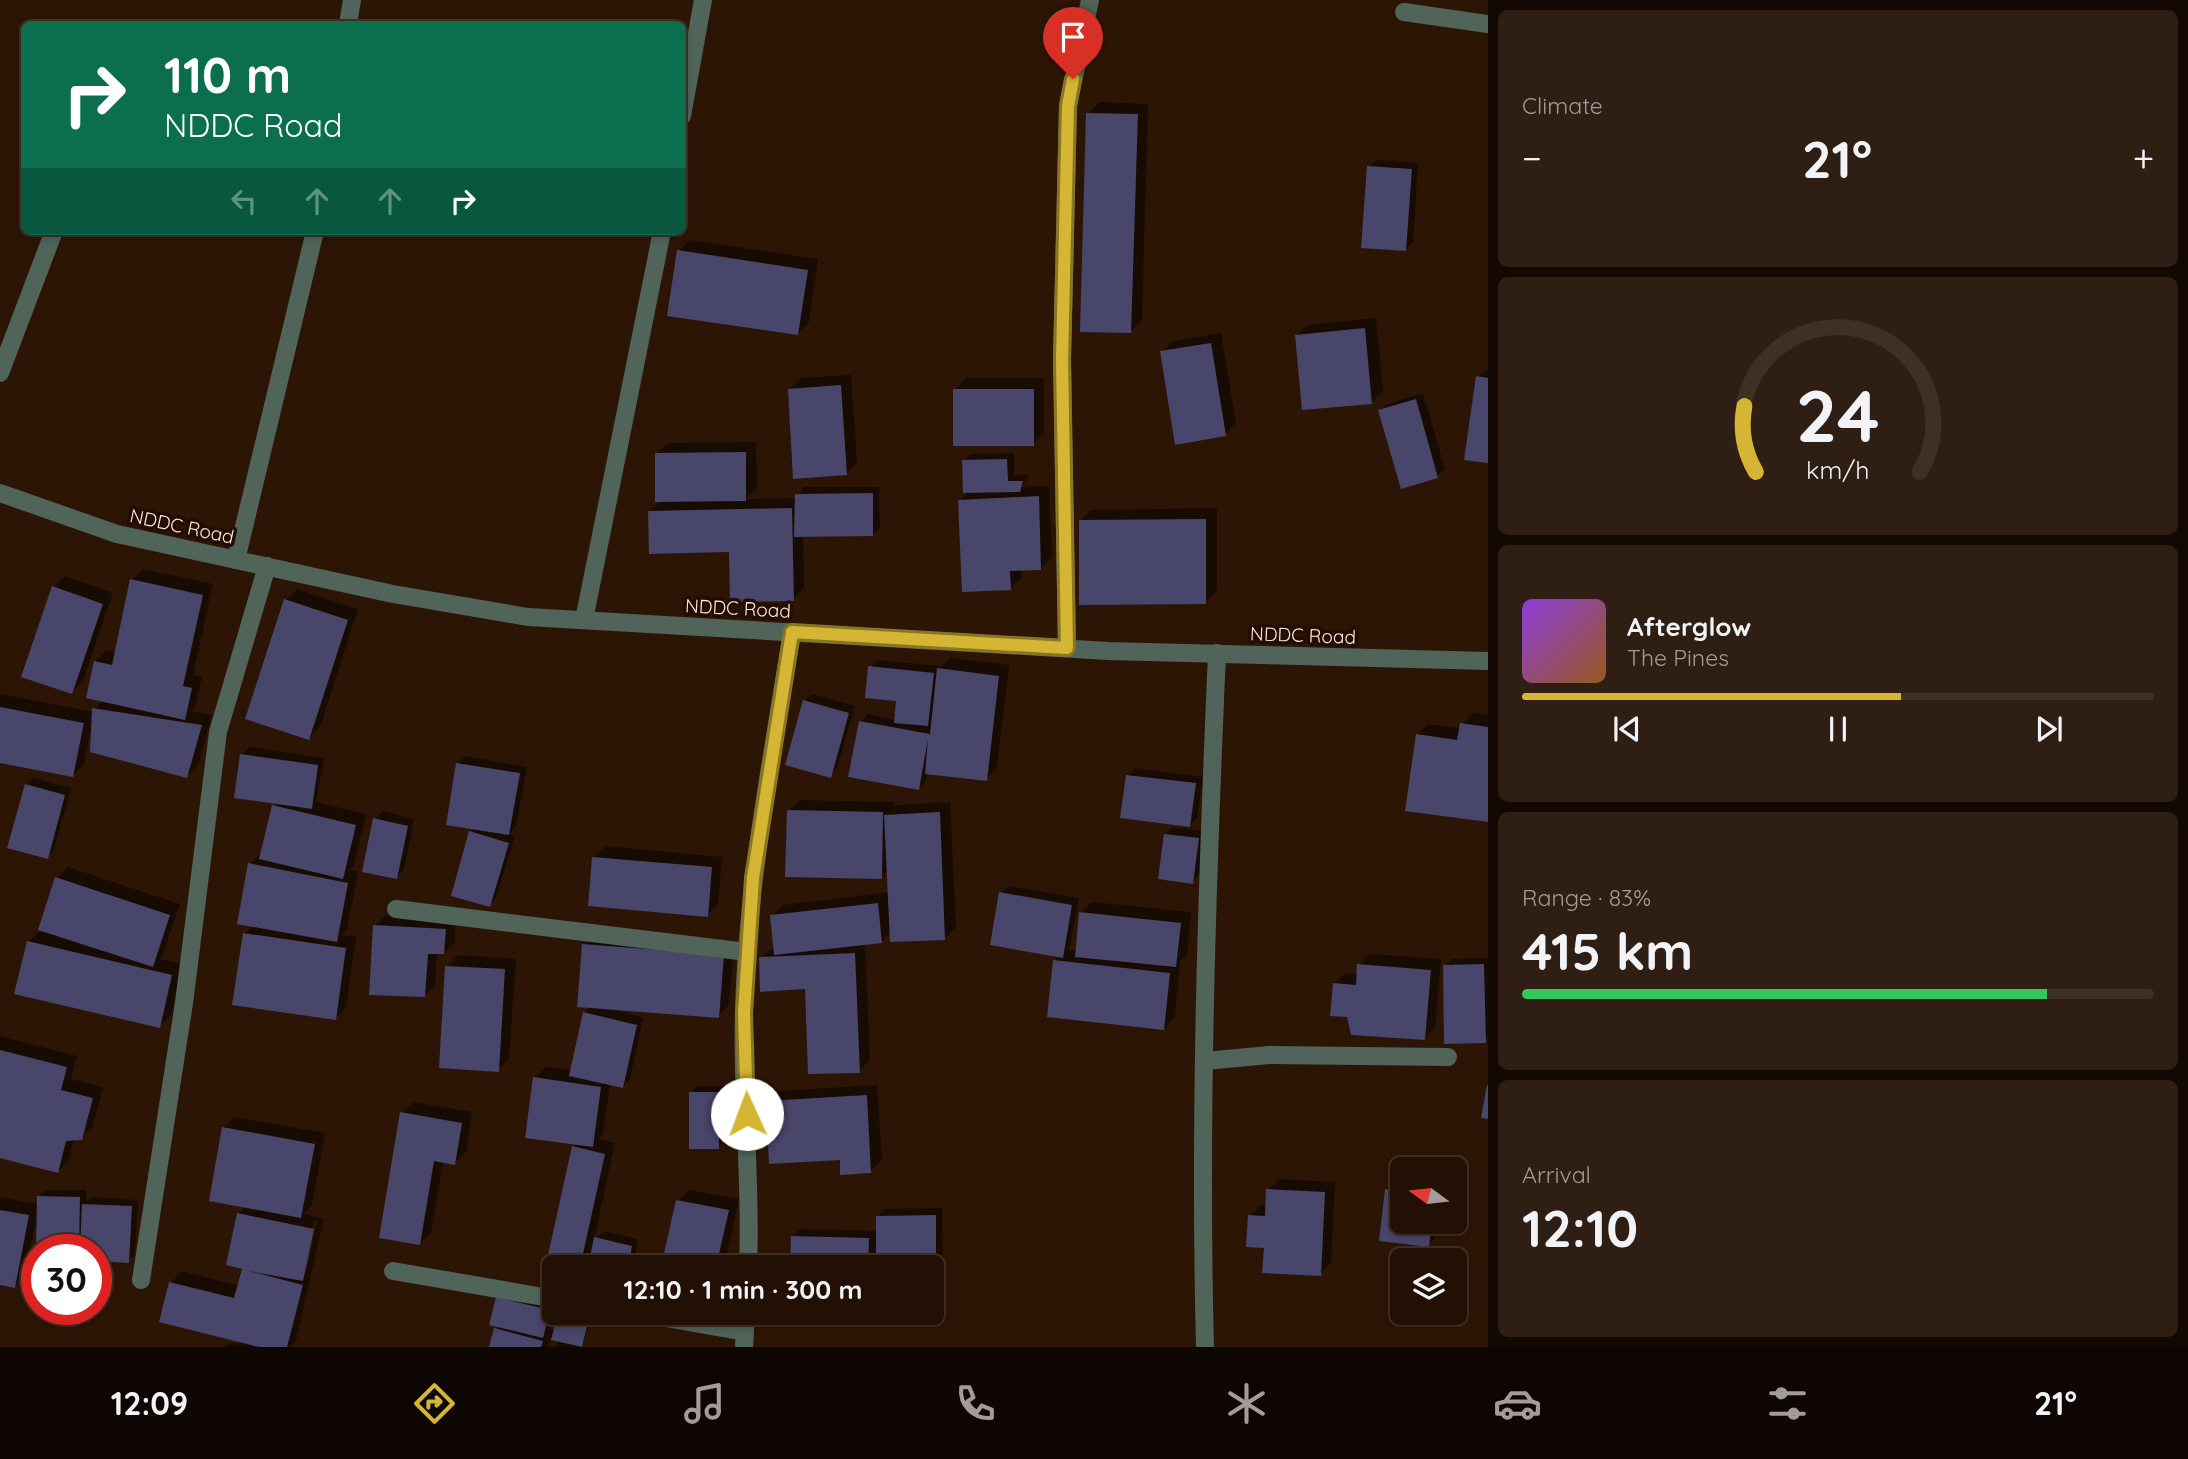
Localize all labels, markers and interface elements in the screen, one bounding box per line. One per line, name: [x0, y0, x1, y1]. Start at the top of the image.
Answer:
pin: [1043, 7, 1103, 79]
icon: arrive: [1054, 18, 1092, 56]
text: 110 m: [164, 44, 291, 105]
icon: right: [49, 49, 140, 140]
text: Climate: [1522, 91, 1603, 120]
text: NDDC Road: [164, 105, 342, 145]
text: 21°: [1802, 126, 1872, 191]
text: −: [1522, 134, 1542, 182]
text: +: [2133, 134, 2154, 182]
icon: left: [225, 182, 263, 220]
icon: ahead: [298, 182, 336, 220]
icon: ahead: [371, 182, 409, 220]
icon: right: [444, 182, 482, 220]
text: 24: [1796, 370, 1880, 461]
text: km/h: [1806, 454, 1870, 485]
street label: NDDC Road: [128, 503, 236, 549]
street label: NDDC Road: [684, 593, 792, 623]
text: Afterglow: [1627, 610, 1751, 643]
street label: NDDC Road: [1250, 621, 1356, 649]
text: The Pines: [1627, 643, 1729, 672]
icon: previous: [1608, 710, 1646, 748]
icon: pause: [1819, 710, 1857, 748]
icon: next: [2030, 710, 2068, 748]
text: Range · 83%: [1522, 883, 1651, 912]
text: 415 km: [1522, 918, 1693, 983]
position arrow: [710, 1077, 784, 1151]
north arrow: [1390, 1157, 1466, 1234]
map controls: [1390, 1157, 1467, 1325]
text: Arrival: [1522, 1160, 1591, 1189]
text: 12:10: [1522, 1195, 1638, 1260]
speed limit sign: 30: [21, 1234, 112, 1325]
button: layers: [1390, 1248, 1467, 1325]
text: 12:10 · 1 min · 300 m: [624, 1273, 862, 1306]
icon: directions: [410, 1379, 459, 1428]
icon: music: [680, 1379, 729, 1428]
icon: phone: [951, 1379, 1000, 1428]
icon: climate: [1222, 1379, 1271, 1428]
icon: car: [1493, 1379, 1542, 1428]
icon: filters: [1763, 1379, 1812, 1428]
text: 12:09: [111, 1383, 188, 1423]
text: 21°: [2034, 1383, 2077, 1423]

